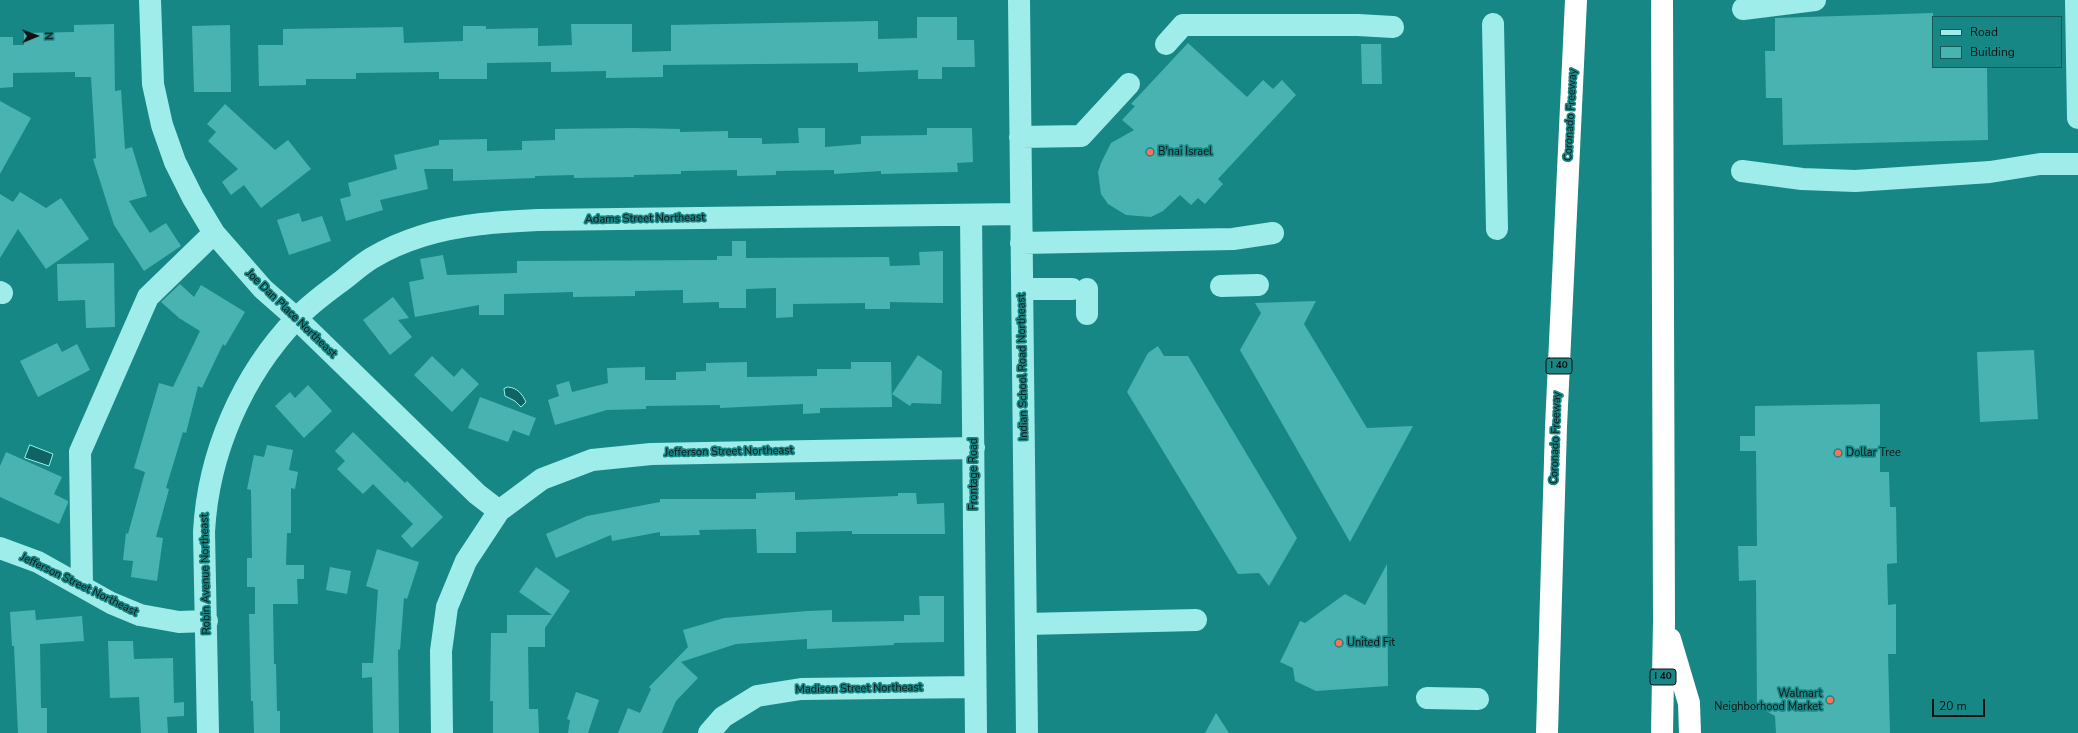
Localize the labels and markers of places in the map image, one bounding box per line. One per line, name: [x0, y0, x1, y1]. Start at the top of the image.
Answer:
place label: B'nai Israel: [1158, 145, 1212, 159]
marker: B'nai Israel: [1145, 147, 1155, 157]
place label: Dollar Tree: [1846, 446, 1901, 460]
marker: Dollar Tree: [1833, 448, 1843, 458]
place label: United Fit: [1347, 636, 1395, 650]
marker: United Fit: [1334, 638, 1344, 648]
place label: Walmart Neighborhood Market: [1714, 687, 1822, 713]
marker: Walmart Neighborhood Market: [1825, 695, 1835, 705]

